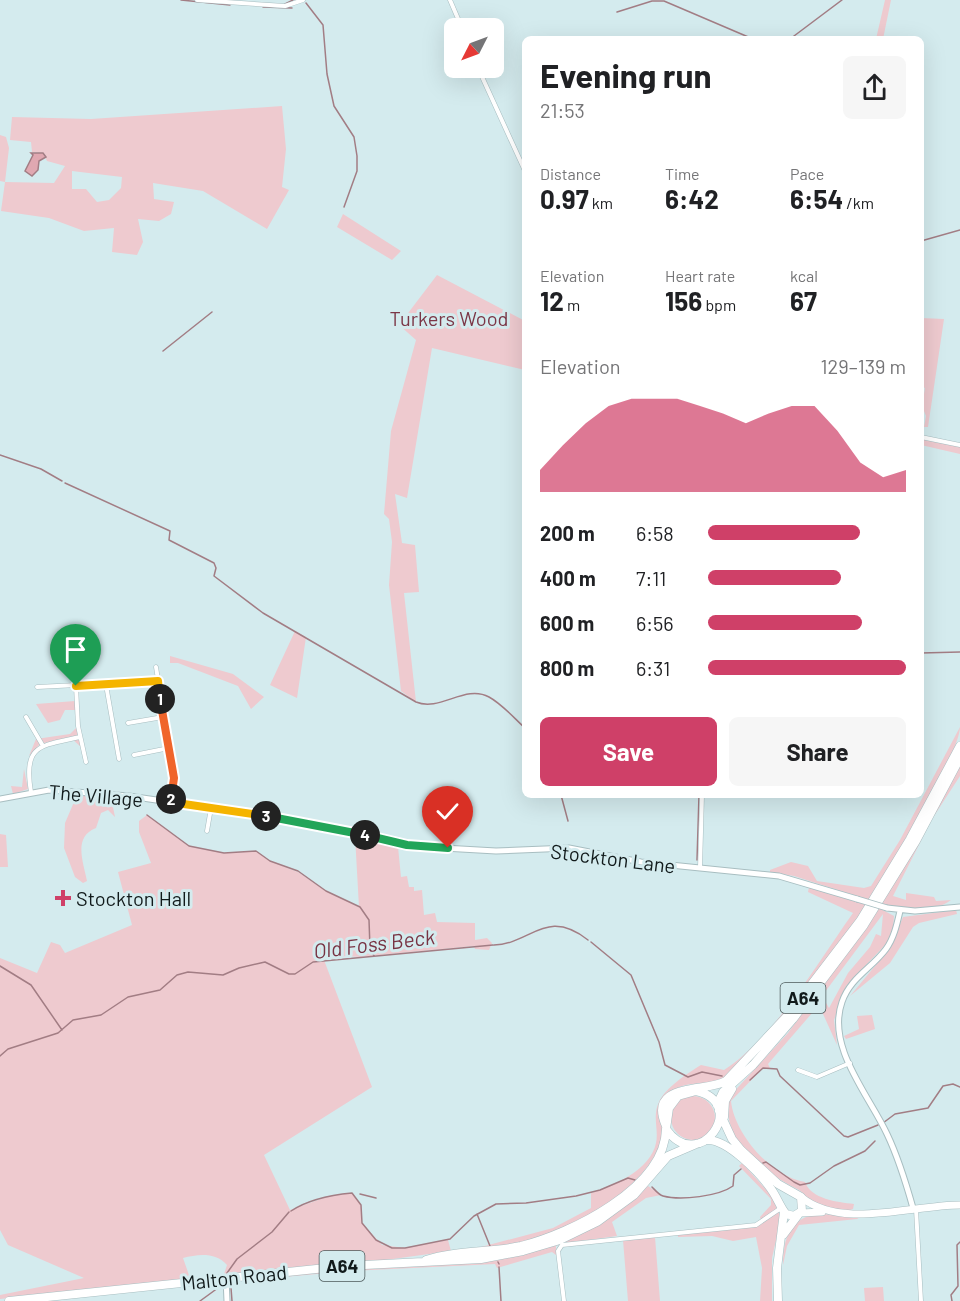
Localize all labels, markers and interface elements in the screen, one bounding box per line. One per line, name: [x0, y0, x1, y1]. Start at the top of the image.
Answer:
north arrow: [444, 18, 504, 78]
map controls: [444, 18, 504, 78]
text: Evening run: [540, 55, 712, 95]
button: share: [843, 56, 906, 119]
text: 21:53: [540, 98, 585, 122]
text: Distance: [540, 164, 601, 183]
text: Time: [665, 164, 700, 183]
text: Pace: [790, 164, 824, 183]
text: 0.97: [540, 183, 589, 214]
text: 6:42: [665, 183, 719, 214]
text: 6:54: [790, 183, 843, 214]
text: km: [589, 193, 613, 212]
text: /km: [843, 193, 874, 212]
text: Elevation: [540, 266, 604, 285]
text: Heart rate: [665, 266, 735, 285]
text: kcal: [790, 266, 818, 285]
text: 12: [540, 285, 564, 316]
text: 156: [665, 285, 702, 316]
text: 67: [790, 285, 817, 316]
text: m: [564, 295, 580, 314]
text: bpm: [702, 295, 736, 314]
park label: Turkers Wood: [390, 306, 508, 330]
text: Elevation: [540, 354, 621, 378]
text: 129–139 m: [821, 354, 906, 378]
text: 200 m: [540, 521, 595, 545]
text: 6:58: [636, 521, 674, 545]
text: 400 m: [540, 566, 596, 590]
text: 7:11: [636, 566, 666, 590]
text: 600 m: [540, 611, 594, 635]
text: 6:56: [636, 611, 674, 635]
pin: [50, 624, 101, 686]
icon: arrive: [59, 633, 92, 666]
text: 800 m: [540, 656, 594, 680]
text: 6:31: [636, 656, 670, 680]
pin: 1: [145, 684, 175, 714]
text: 1: [157, 689, 163, 708]
button: Save: [540, 717, 717, 786]
button: Share: [729, 717, 906, 786]
street label: The Village: [48, 779, 144, 811]
pin: 2: [156, 784, 186, 814]
pin: [422, 786, 473, 848]
text: 2: [167, 789, 175, 808]
icon: check: [431, 795, 464, 828]
pin: 3: [251, 801, 281, 831]
text: 3: [262, 806, 270, 825]
pin: 4: [350, 820, 380, 850]
text: 4: [360, 825, 370, 844]
street label: Stockton Lane: [549, 838, 677, 878]
place label: Stockton Hall: [76, 886, 191, 910]
marker: Stockton Hall: [54, 889, 72, 907]
water label: Old Foss Beck: [312, 923, 437, 963]
road number: A64: [780, 983, 826, 1013]
road number: A64: [320, 1251, 364, 1281]
street label: Malton Road: [180, 1260, 288, 1294]

